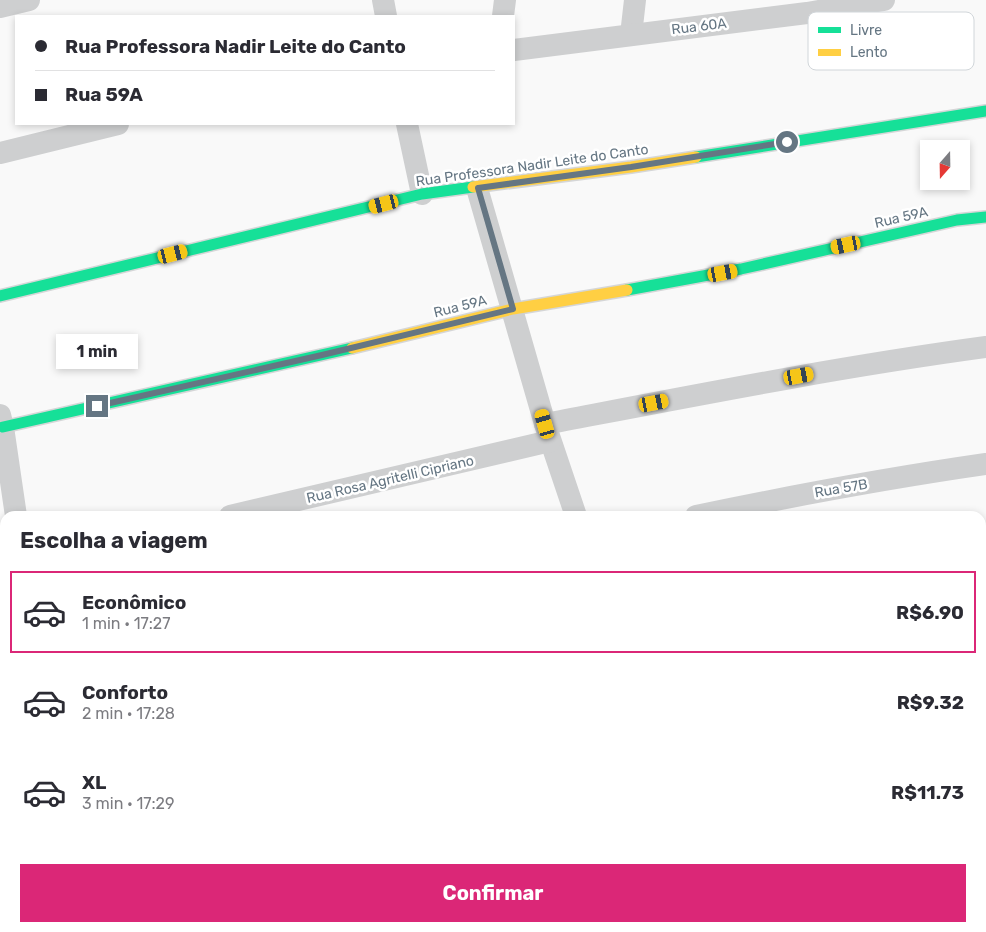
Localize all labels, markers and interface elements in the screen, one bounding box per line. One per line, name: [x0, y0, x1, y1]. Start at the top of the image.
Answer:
legend: [808, 12, 974, 70]
street label: Rua 60A: [671, 15, 728, 38]
text: Livre: [850, 22, 882, 39]
text: Rua Professora Nadir Leite do Canto: [65, 35, 406, 58]
text: Lento: [850, 44, 887, 61]
text: Rua 59A: [65, 83, 143, 106]
route start: [776, 131, 798, 153]
north arrow: [920, 140, 970, 190]
map controls: [920, 140, 970, 190]
street label: Rua Professora Nadir Leite do Canto: [415, 141, 649, 190]
car: [367, 193, 400, 215]
street label: Rua 59A: [873, 203, 930, 232]
car: [829, 235, 862, 255]
car: [156, 243, 189, 265]
car: [706, 263, 739, 283]
street label: Rua 59A: [432, 292, 489, 321]
callout: 1 min: [56, 334, 138, 368]
text: 1 min: [77, 342, 117, 361]
car: [782, 366, 815, 386]
car: [637, 393, 670, 413]
route end: [86, 395, 108, 417]
car: [533, 408, 556, 440]
street label: Rua Rosa Agritelli Cipriano: [305, 452, 475, 507]
street label: Rua 57B: [813, 475, 869, 502]
text: Escolha a viagem: [20, 527, 208, 554]
icon: car: [22, 590, 67, 635]
text: Econômico: [82, 591, 186, 614]
text: R$6.90: [896, 601, 964, 624]
text: 1 min · 17:27: [82, 614, 170, 633]
icon: car: [22, 680, 67, 725]
text: Conforto: [82, 681, 168, 704]
text: R$9.32: [897, 691, 964, 714]
text: 2 min · 17:28: [82, 704, 175, 723]
icon: car: [22, 770, 67, 815]
text: XL: [82, 771, 106, 794]
text: R$11.73: [891, 781, 964, 804]
text: 3 min · 17:29: [82, 794, 174, 813]
button: Confirmar: [20, 864, 966, 922]

